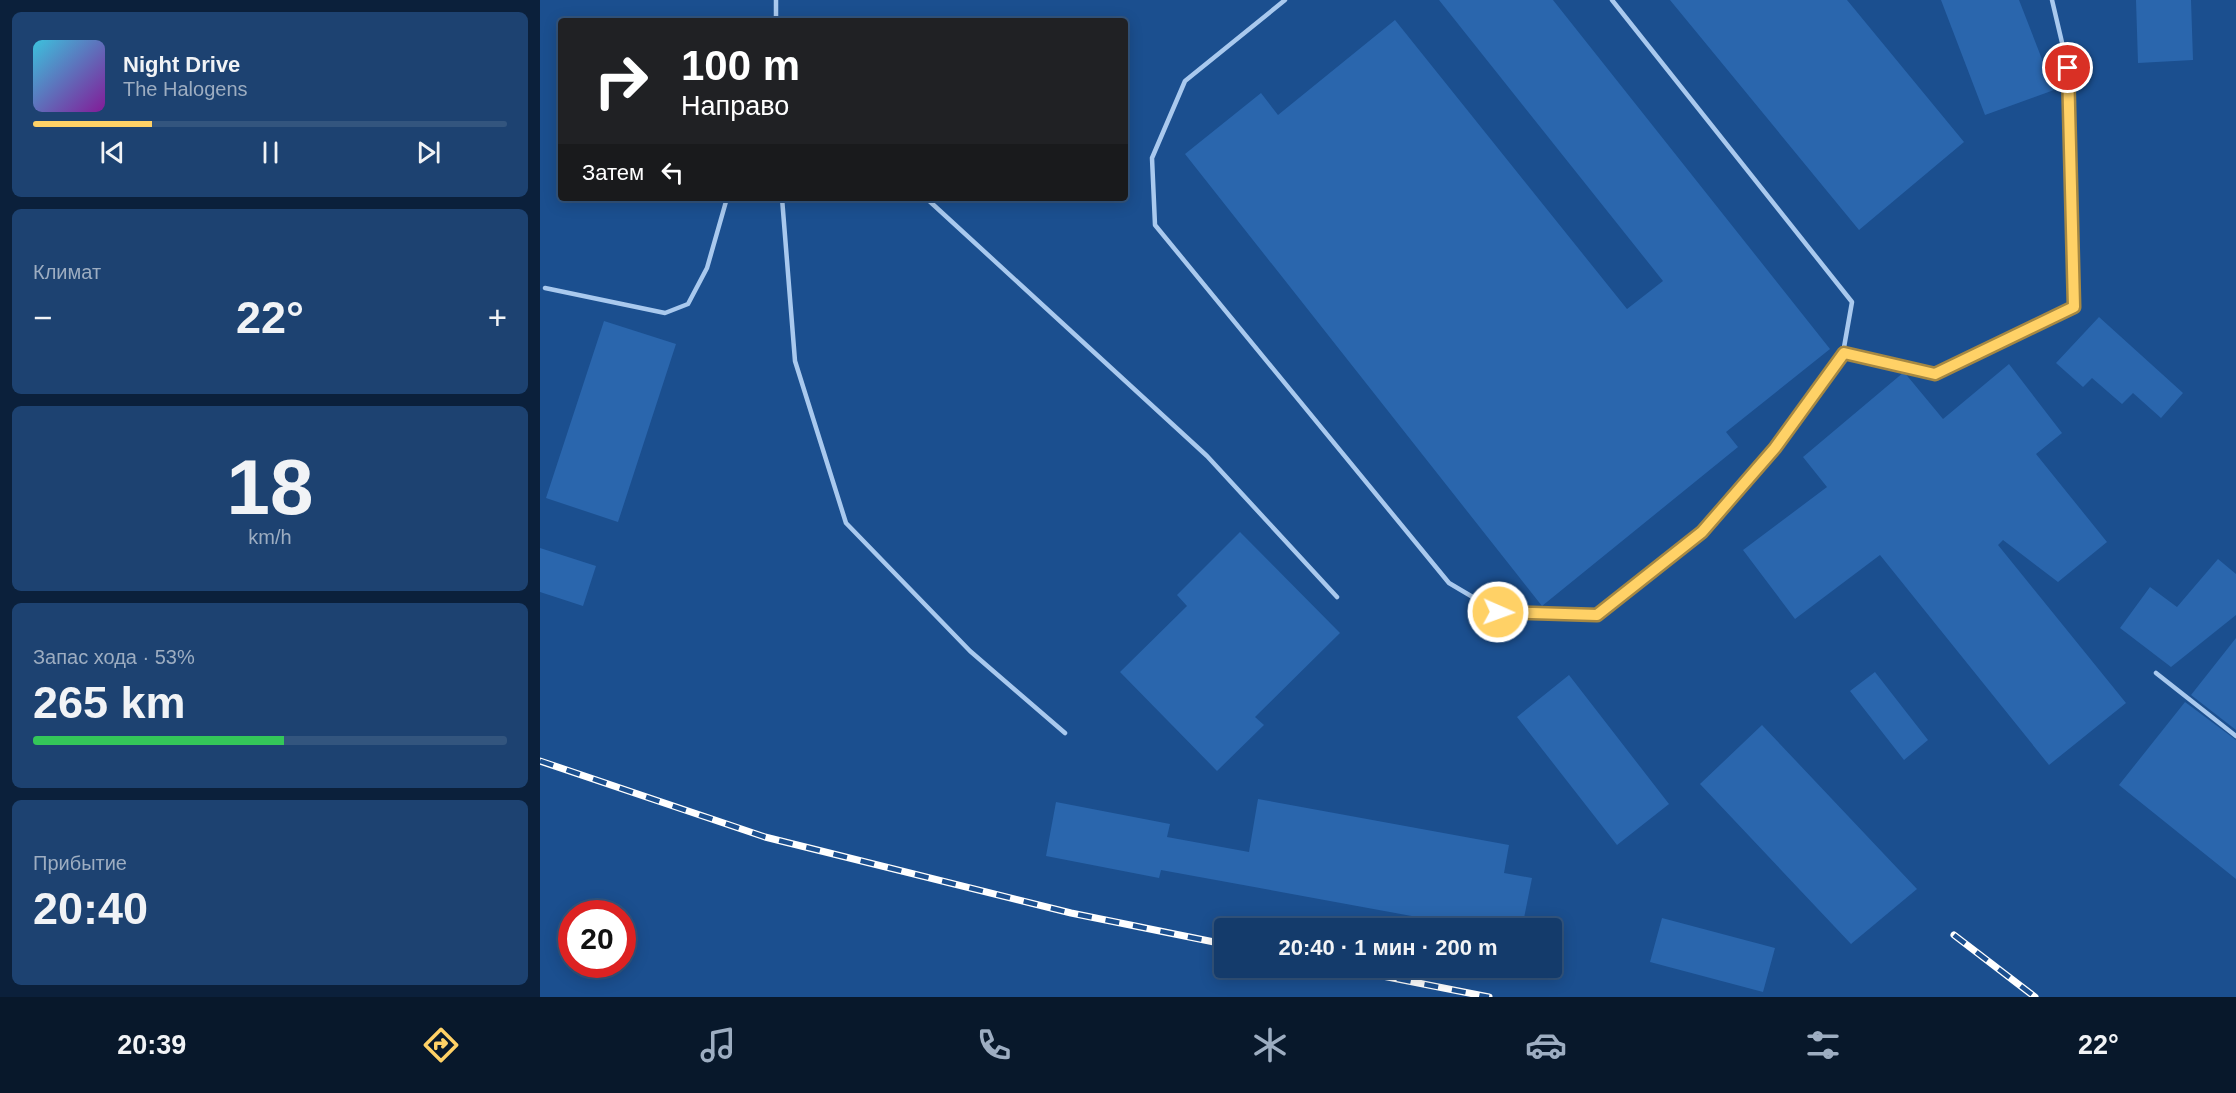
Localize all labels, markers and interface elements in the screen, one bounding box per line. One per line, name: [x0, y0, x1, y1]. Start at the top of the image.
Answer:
icon: right: [582, 42, 660, 120]
text: 100 m: [681, 42, 800, 89]
pin: [2042, 42, 2093, 93]
icon: arrive: [2051, 51, 2084, 84]
text: Night Drive: [123, 52, 240, 77]
text: The Halogens: [123, 78, 248, 100]
text: Направо: [681, 91, 789, 121]
icon: previous: [96, 136, 129, 169]
icon: pause: [254, 136, 287, 169]
icon: next: [412, 136, 445, 169]
icon: left: [656, 156, 689, 189]
text: Затем: [582, 160, 644, 185]
text: Климат: [33, 261, 101, 283]
text: 22°: [236, 292, 304, 343]
text: −: [33, 299, 52, 336]
text: +: [488, 299, 507, 336]
text: 18: [227, 443, 313, 531]
text: km/h: [248, 526, 292, 548]
position arrow: [1466, 580, 1530, 644]
text: Запас хода · 53%: [33, 646, 195, 668]
text: 265 km: [33, 677, 186, 728]
text: Прибытие: [33, 852, 127, 874]
text: 20:40: [33, 883, 148, 934]
speed limit sign: 20: [558, 900, 636, 978]
text: 20:40 · 1 мин · 200 m: [1278, 935, 1498, 960]
icon: directions: [420, 1024, 462, 1066]
icon: music: [697, 1024, 739, 1066]
icon: phone: [973, 1024, 1015, 1066]
icon: climate: [1249, 1024, 1291, 1066]
icon: car: [1525, 1024, 1567, 1066]
icon: filters: [1802, 1024, 1844, 1066]
text: 20:39: [117, 1030, 186, 1060]
text: 22°: [2078, 1030, 2119, 1060]

